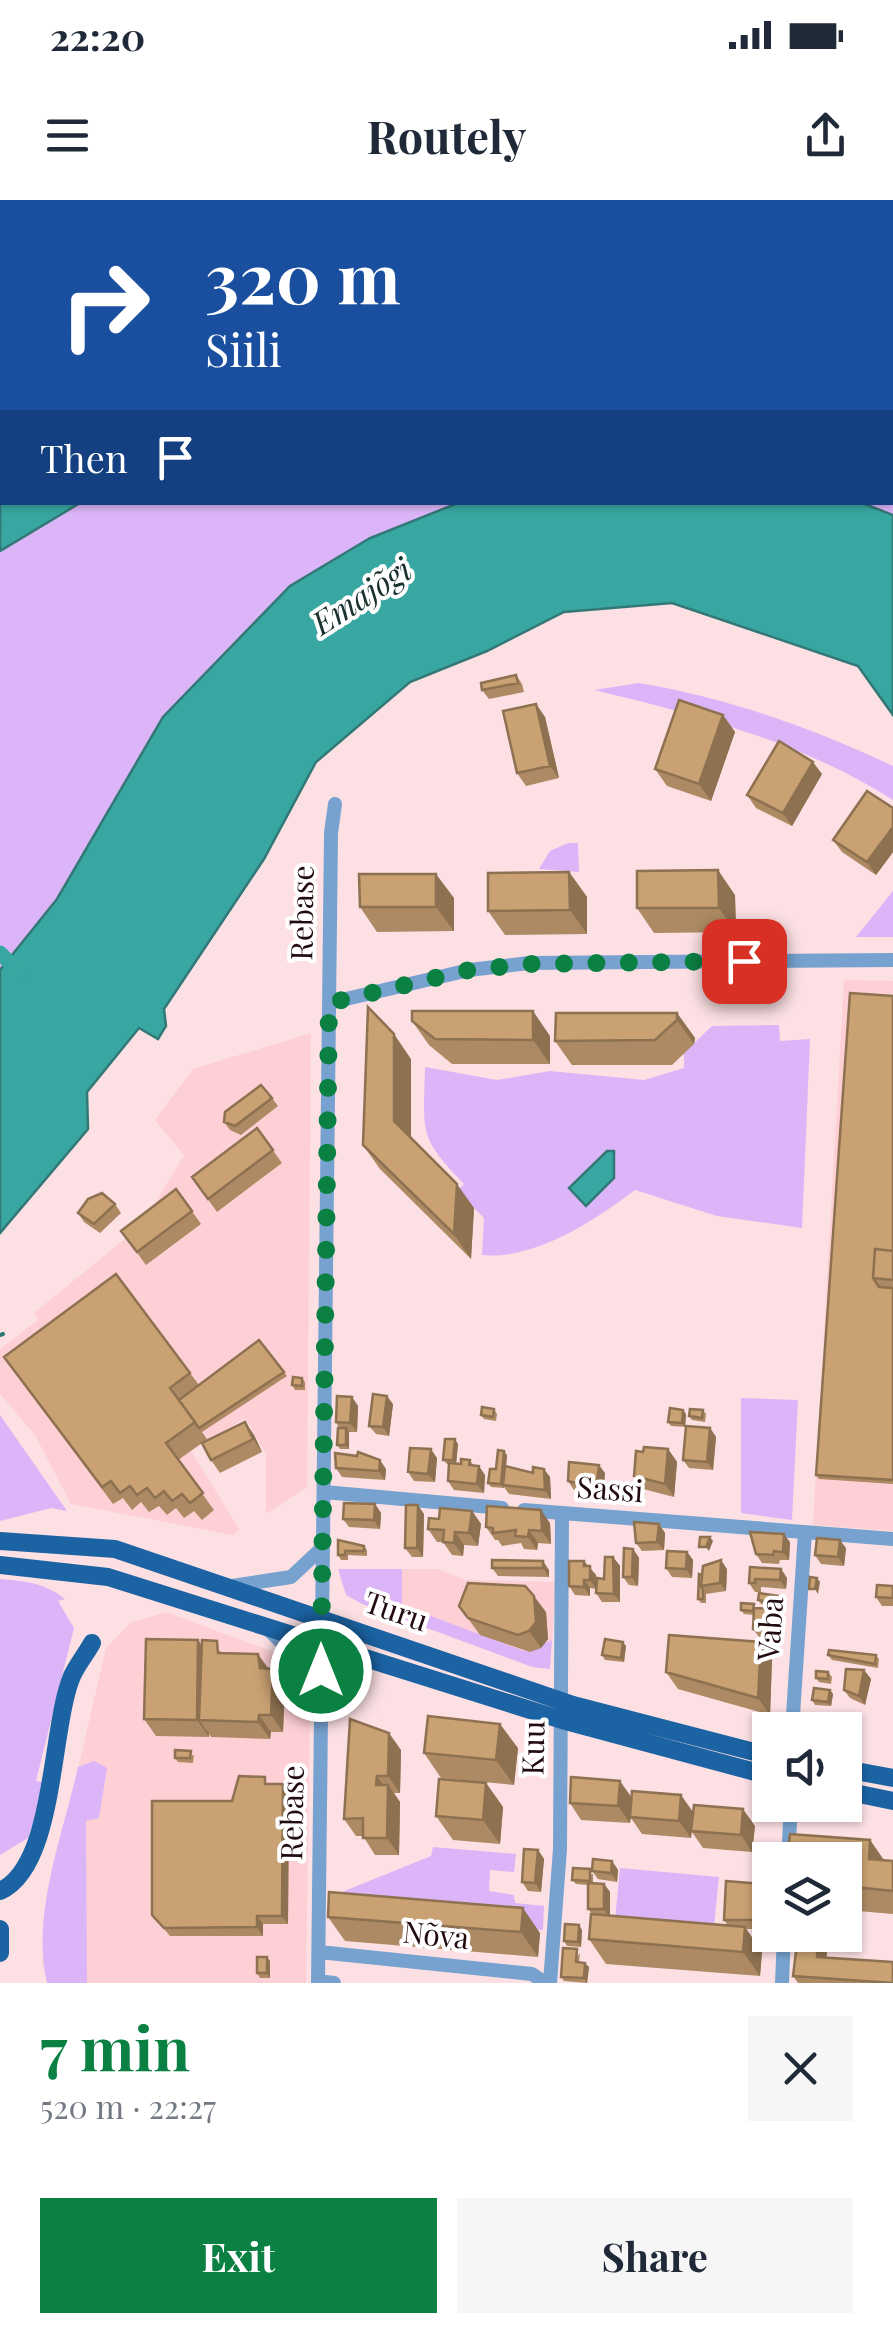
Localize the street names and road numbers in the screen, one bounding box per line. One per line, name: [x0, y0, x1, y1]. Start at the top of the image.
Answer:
street label: Rebase: [280, 865, 322, 961]
street label: Sassi: [575, 1466, 645, 1510]
street label: Turu: [360, 1581, 434, 1640]
street label: Vaba: [747, 1596, 791, 1663]
street label: Kuu: [512, 1720, 552, 1776]
street label: Rebase: [270, 1765, 312, 1861]
street label: Nõva: [401, 1911, 471, 1957]

